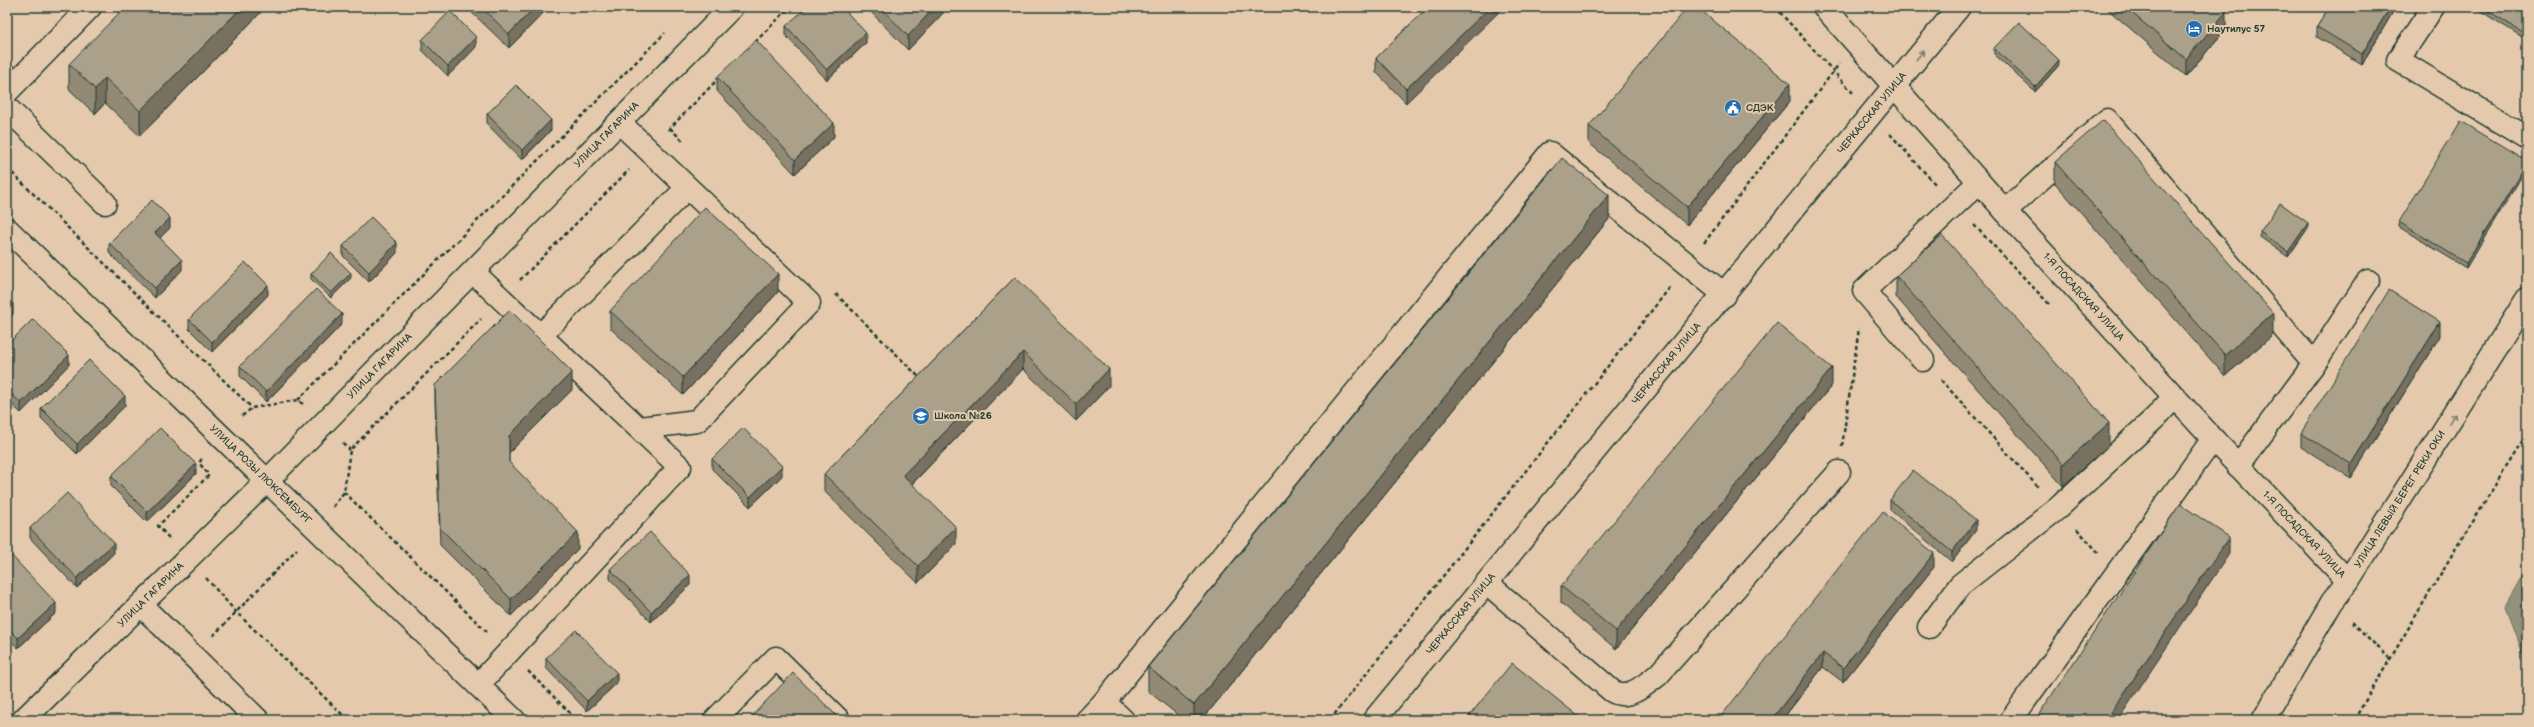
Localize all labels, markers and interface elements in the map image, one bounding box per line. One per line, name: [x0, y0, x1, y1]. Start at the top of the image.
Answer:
hotel icon: Наутилус 57: [2184, 19, 2204, 39]
place label: Наутилус 57: [2207, 23, 2265, 35]
one-way arrow: [1916, 50, 1925, 61]
street label: ЧЕРКАССКАЯ УЛИЦА: [1835, 69, 1909, 156]
public building icon: СДЭК: [1723, 98, 1743, 118]
street label: УЛИЦА ГАГАРИНА: [572, 99, 642, 170]
place label: СДЭК: [1746, 102, 1774, 114]
street label: 1-Я ПОСАДСКАЯ УЛИЦА: [2040, 250, 2127, 344]
street label: ЧЕРКАССКАЯ УЛИЦА: [1629, 320, 1704, 407]
street label: УЛИЦА ГАГАРИНА: [345, 330, 415, 401]
school or university icon: Школа №26: [911, 406, 931, 426]
place label: Школа №26: [934, 410, 992, 422]
one-way arrow: [2448, 412, 2456, 424]
street label: УЛИЦА РОЗЫ ЛЮКСЕМБУРГ: [207, 422, 314, 527]
street label: УЛИЦА ЛЕВЫЙ БЕРЕГ РЕКИ ОКИ: [2352, 428, 2448, 570]
street label: 1-Я ПОСАДСКАЯ УЛИЦА: [2260, 489, 2348, 581]
street label: УЛИЦА ГАГАРИНА: [116, 559, 187, 630]
street label: ЧЕРКАССКАЯ УЛИЦА: [1424, 570, 1498, 657]

